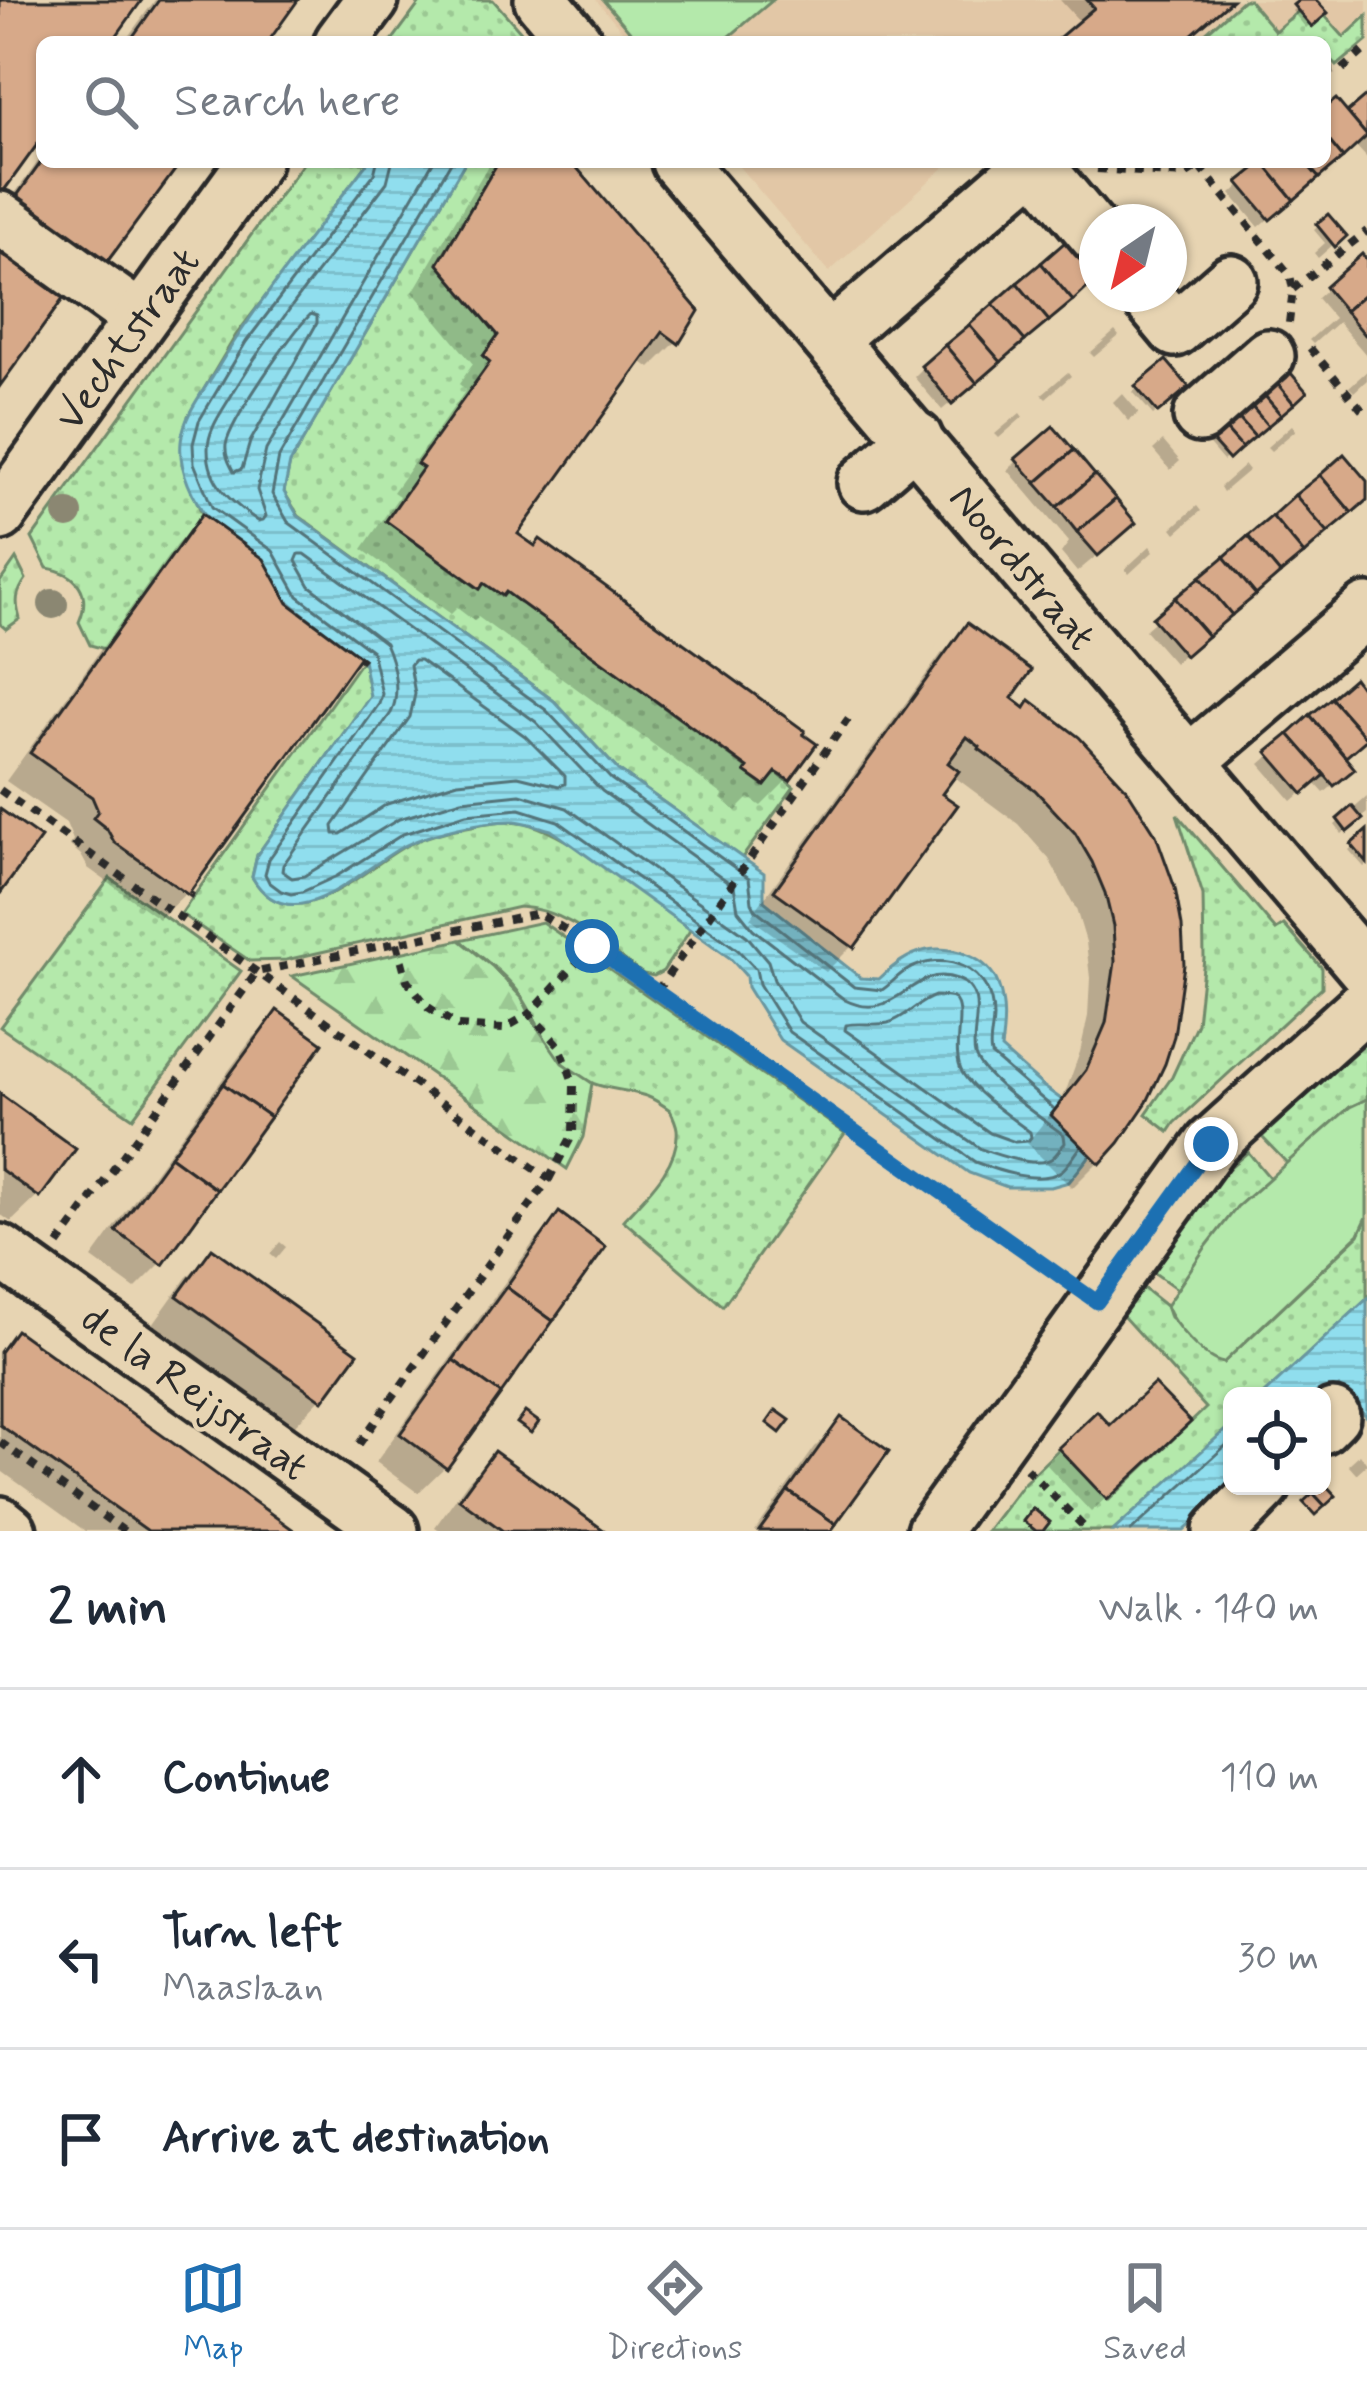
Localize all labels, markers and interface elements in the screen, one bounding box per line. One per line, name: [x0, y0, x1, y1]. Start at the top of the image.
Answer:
search box: [36, 36, 1331, 168]
icon: search: [78, 69, 144, 135]
text: Search here: [174, 73, 401, 132]
north arrow: [1079, 204, 1187, 312]
street label: Vechtstraat: [44, 237, 214, 443]
street label: Noordstraat: [935, 473, 1107, 663]
route start: [565, 919, 619, 973]
route end: [1184, 1117, 1238, 1171]
street label: de la Reijstraat: [69, 1293, 319, 1495]
map controls: [1223, 1387, 1331, 1495]
button: locate: [1223, 1387, 1331, 1495]
text: 2 min: [48, 1576, 168, 1642]
text: Walk · 140 m: [1099, 1584, 1319, 1635]
icon: ahead: [48, 1746, 114, 1812]
text: Continue: [162, 1749, 330, 1808]
text: 110 m: [1220, 1753, 1319, 1804]
text: Turn left: [162, 1904, 342, 1963]
icon: left: [48, 1926, 114, 1992]
text: 30 m: [1237, 1933, 1319, 1984]
text: Maaslaan: [162, 1963, 324, 2014]
icon: arrive: [48, 2106, 114, 2172]
text: Arrive at destination: [162, 2109, 550, 2168]
tab: Map: [180, 2255, 246, 2371]
tab: Directions: [607, 2255, 743, 2371]
tab: Saved: [1103, 2255, 1187, 2371]

